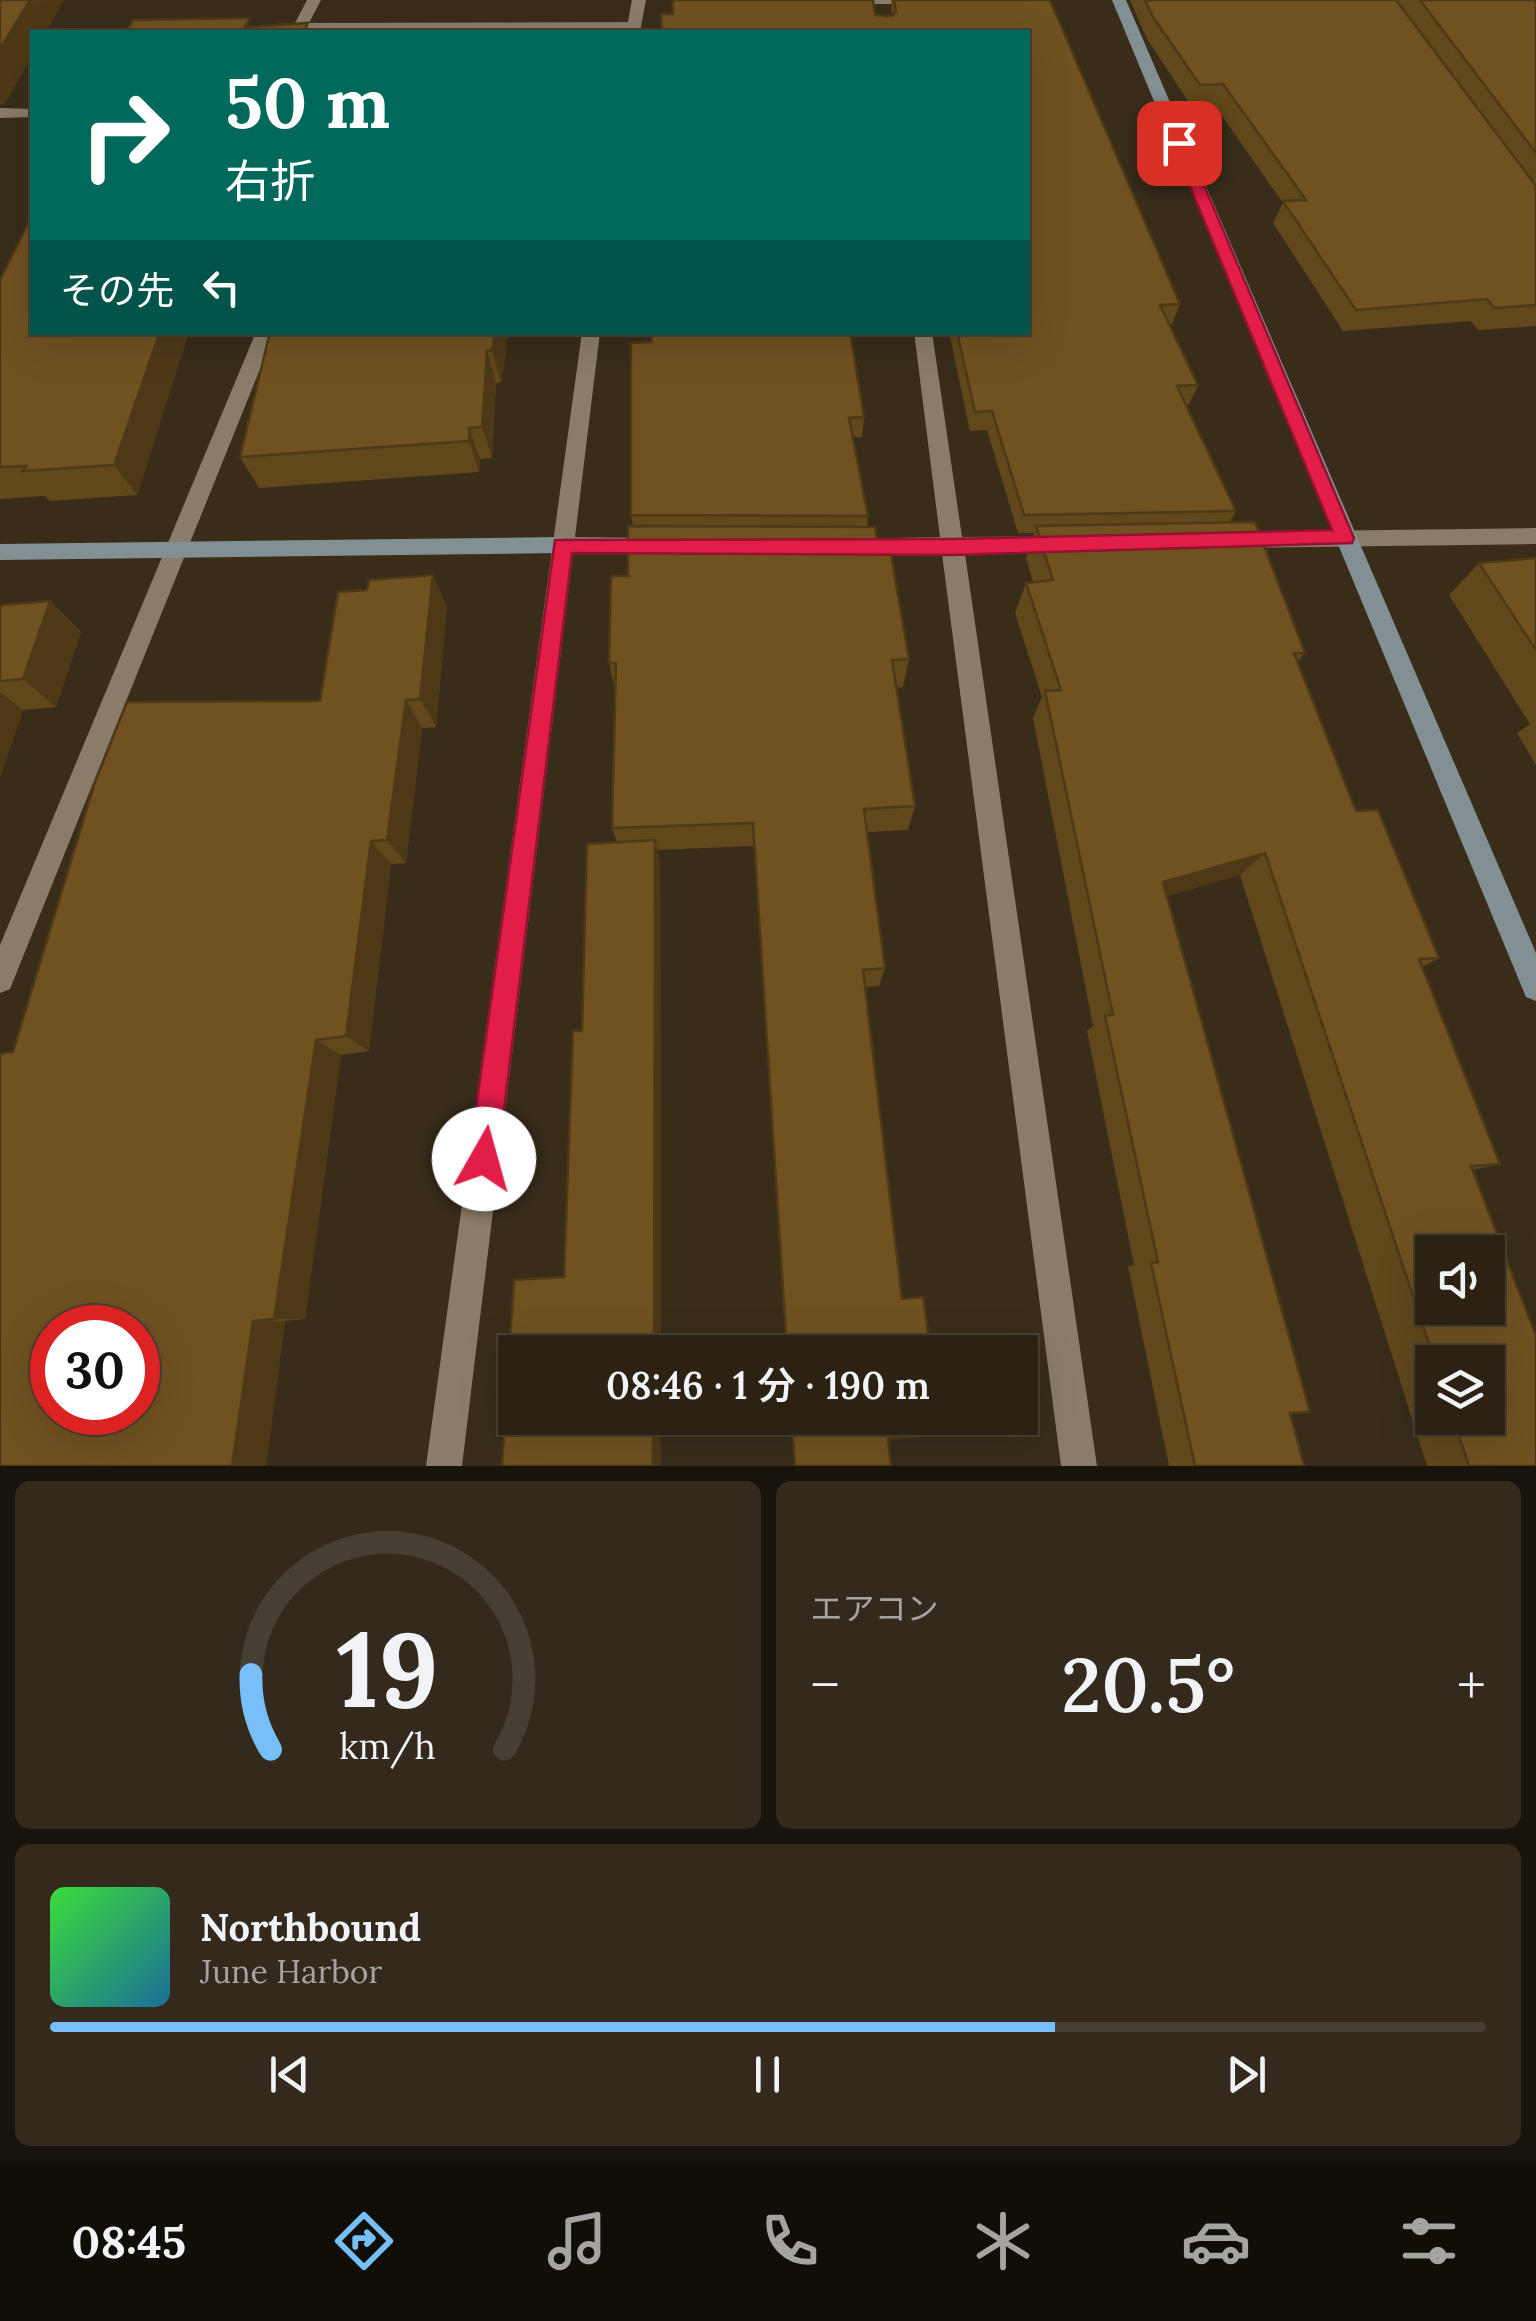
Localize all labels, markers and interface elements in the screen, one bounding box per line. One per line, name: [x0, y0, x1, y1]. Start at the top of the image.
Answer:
text: 50 m: [225, 58, 390, 147]
icon: right: [60, 70, 190, 200]
pin: [1137, 101, 1222, 186]
icon: arrive: [1152, 116, 1207, 171]
text: 右折: [225, 152, 315, 209]
icon: left: [194, 260, 249, 315]
text: その先: [60, 266, 174, 314]
position arrow: [432, 1107, 536, 1211]
map controls: [1415, 1235, 1505, 1435]
button: sound: [1415, 1235, 1505, 1325]
speed limit sign: 30: [30, 1305, 160, 1435]
button: layers: [1415, 1345, 1505, 1435]
text: 08:46 · 1 分 · 190 m: [606, 1361, 930, 1409]
text: エアコン: [811, 1588, 939, 1629]
text: 19: [337, 1602, 439, 1735]
text: 20.5°: [1061, 1637, 1235, 1733]
text: −: [811, 1650, 840, 1720]
text: +: [1457, 1650, 1486, 1720]
text: km/h: [339, 1723, 436, 1769]
text: Northbound: [200, 1903, 421, 1951]
text: June Harbor: [200, 1951, 382, 1992]
icon: previous: [262, 2047, 317, 2102]
icon: pause: [740, 2047, 795, 2102]
icon: next: [1219, 2047, 1274, 2102]
icon: directions: [329, 2206, 399, 2276]
icon: music: [542, 2206, 612, 2276]
icon: phone: [755, 2206, 825, 2276]
icon: climate: [968, 2206, 1038, 2276]
icon: car: [1181, 2206, 1251, 2276]
icon: filters: [1394, 2206, 1464, 2276]
text: 08:45: [72, 2213, 186, 2270]

